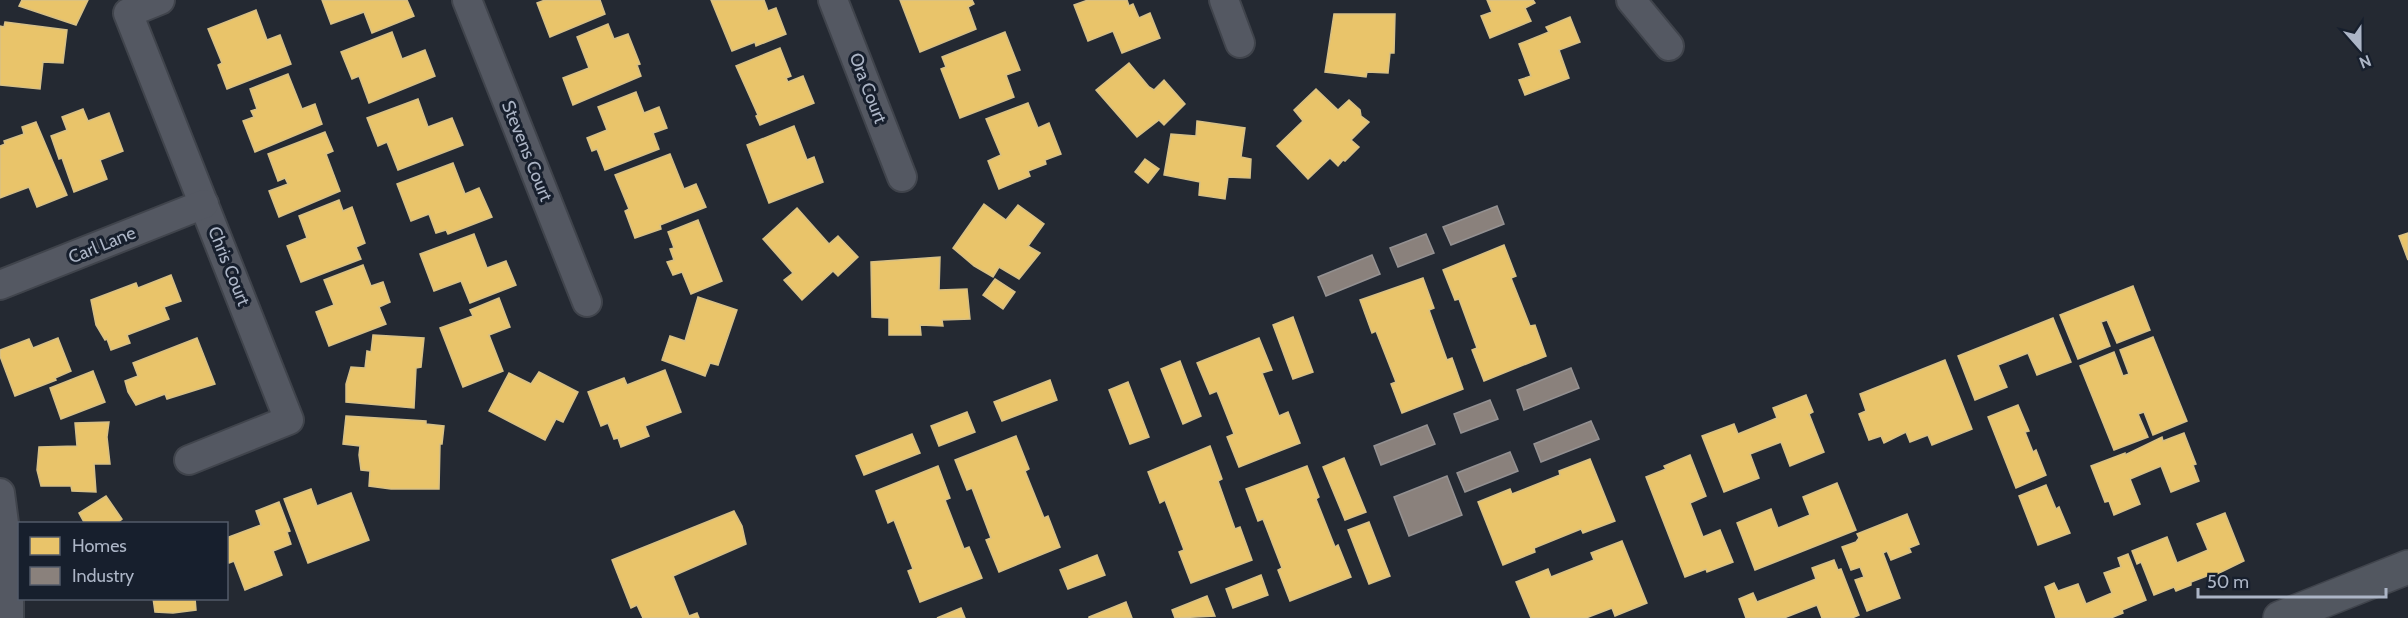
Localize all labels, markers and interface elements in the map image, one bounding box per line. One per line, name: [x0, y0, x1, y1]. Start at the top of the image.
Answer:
north arrow: [2330, 18, 2390, 78]
street label: Ora Court: [844, 50, 892, 126]
text: N: [2357, 51, 2374, 72]
street label: Stevens Court: [497, 97, 557, 205]
street label: Carl Lane: [65, 222, 139, 268]
street label: Chris Court: [203, 223, 255, 309]
legend: [18, 522, 228, 600]
text: Homes: [72, 535, 127, 557]
scale bar: [2198, 561, 2386, 599]
text: Industry: [72, 565, 134, 587]
text: 50 m: [2207, 571, 2249, 593]

